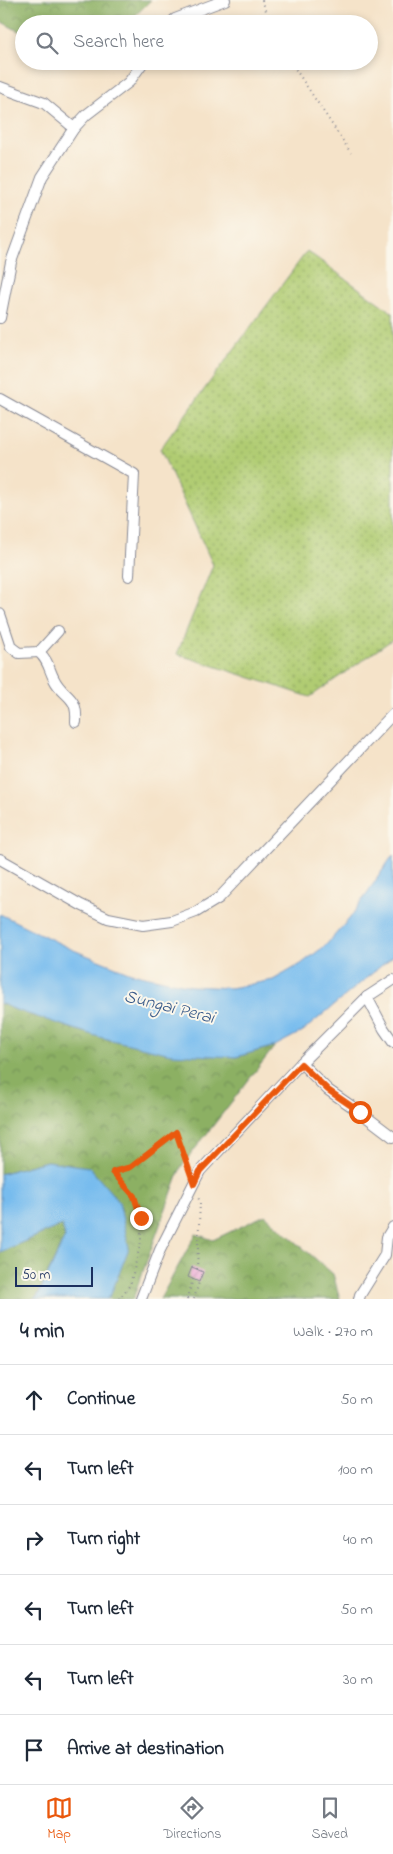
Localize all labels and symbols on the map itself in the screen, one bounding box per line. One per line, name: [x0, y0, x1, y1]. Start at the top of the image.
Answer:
water label: Sungai Perai: [121, 984, 219, 1032]
route start: [349, 1101, 372, 1124]
route end: [130, 1207, 153, 1230]
scale bar: [15, 1264, 92, 1287]

